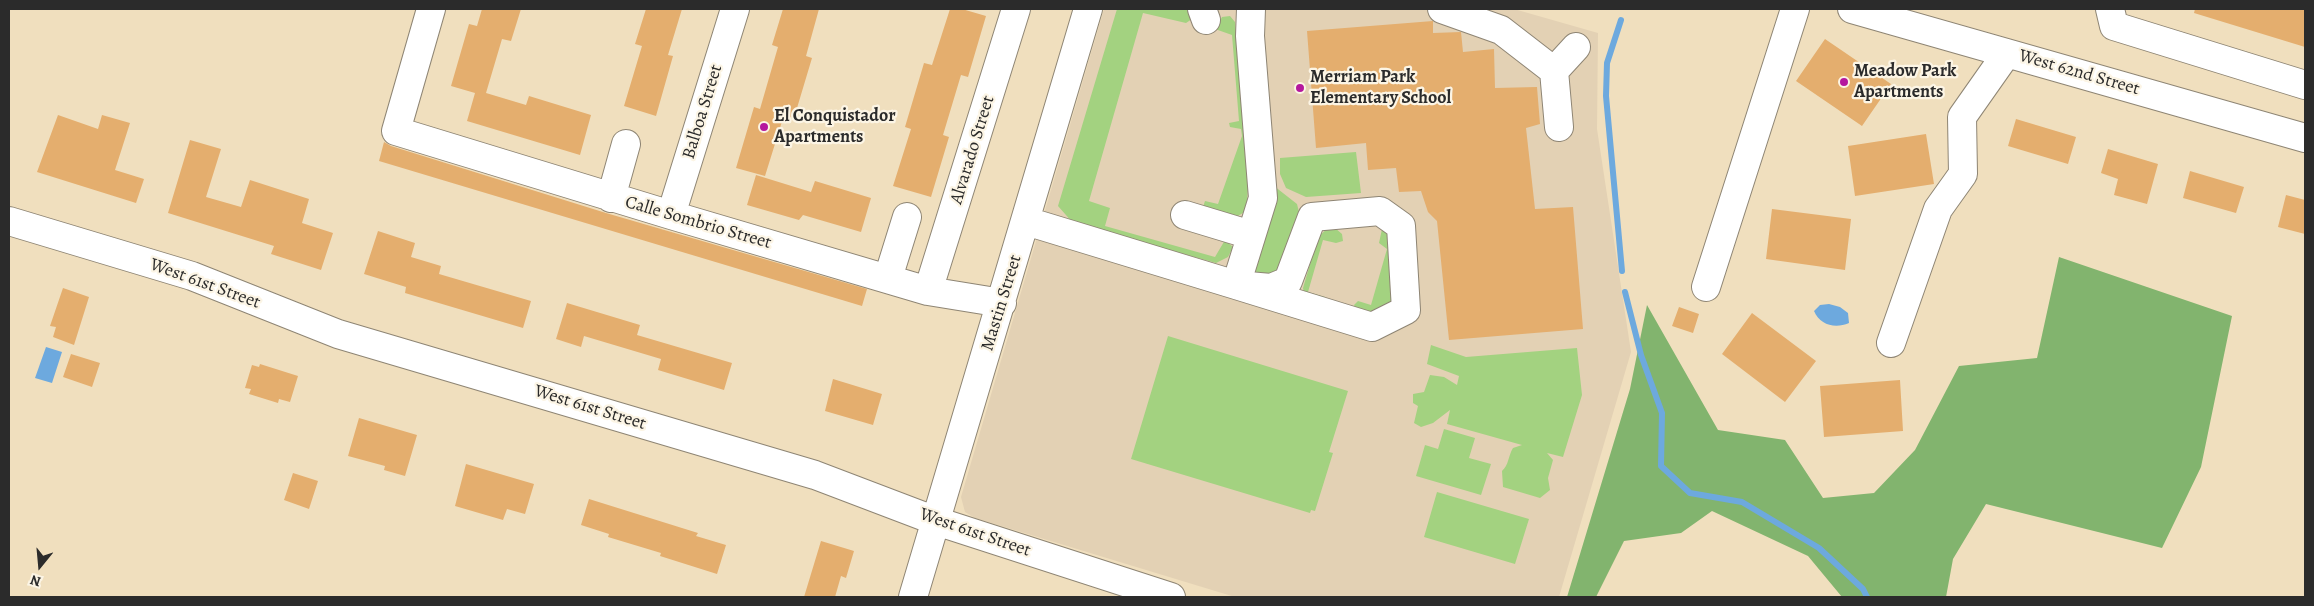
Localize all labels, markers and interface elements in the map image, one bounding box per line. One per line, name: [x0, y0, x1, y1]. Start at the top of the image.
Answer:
street label: West 62nd Street: [2016, 45, 2142, 101]
place label: Meadow Park Apartments: [1854, 61, 1956, 104]
street label: Balboa Street: [678, 62, 728, 162]
place label: Merriam Park Elementary School: [1310, 67, 1451, 110]
marker: Meadow Park Apartments: [1838, 76, 1850, 88]
marker: Merriam Park Elementary School: [1294, 82, 1306, 94]
street label: Alvarado Street: [946, 93, 1000, 207]
place label: El Conquistador Apartments: [774, 106, 896, 148]
marker: El Conquistador Apartments: [758, 121, 770, 133]
street label: Calle Sombrio Street: [622, 192, 774, 254]
street label: Mastin Street: [977, 252, 1027, 354]
street label: West 61st Street: [147, 254, 263, 314]
street label: West 61st Street: [532, 381, 648, 435]
street label: West 61st Street: [917, 504, 1033, 562]
north arrow: [15, 541, 65, 591]
text: N: [28, 570, 43, 591]

